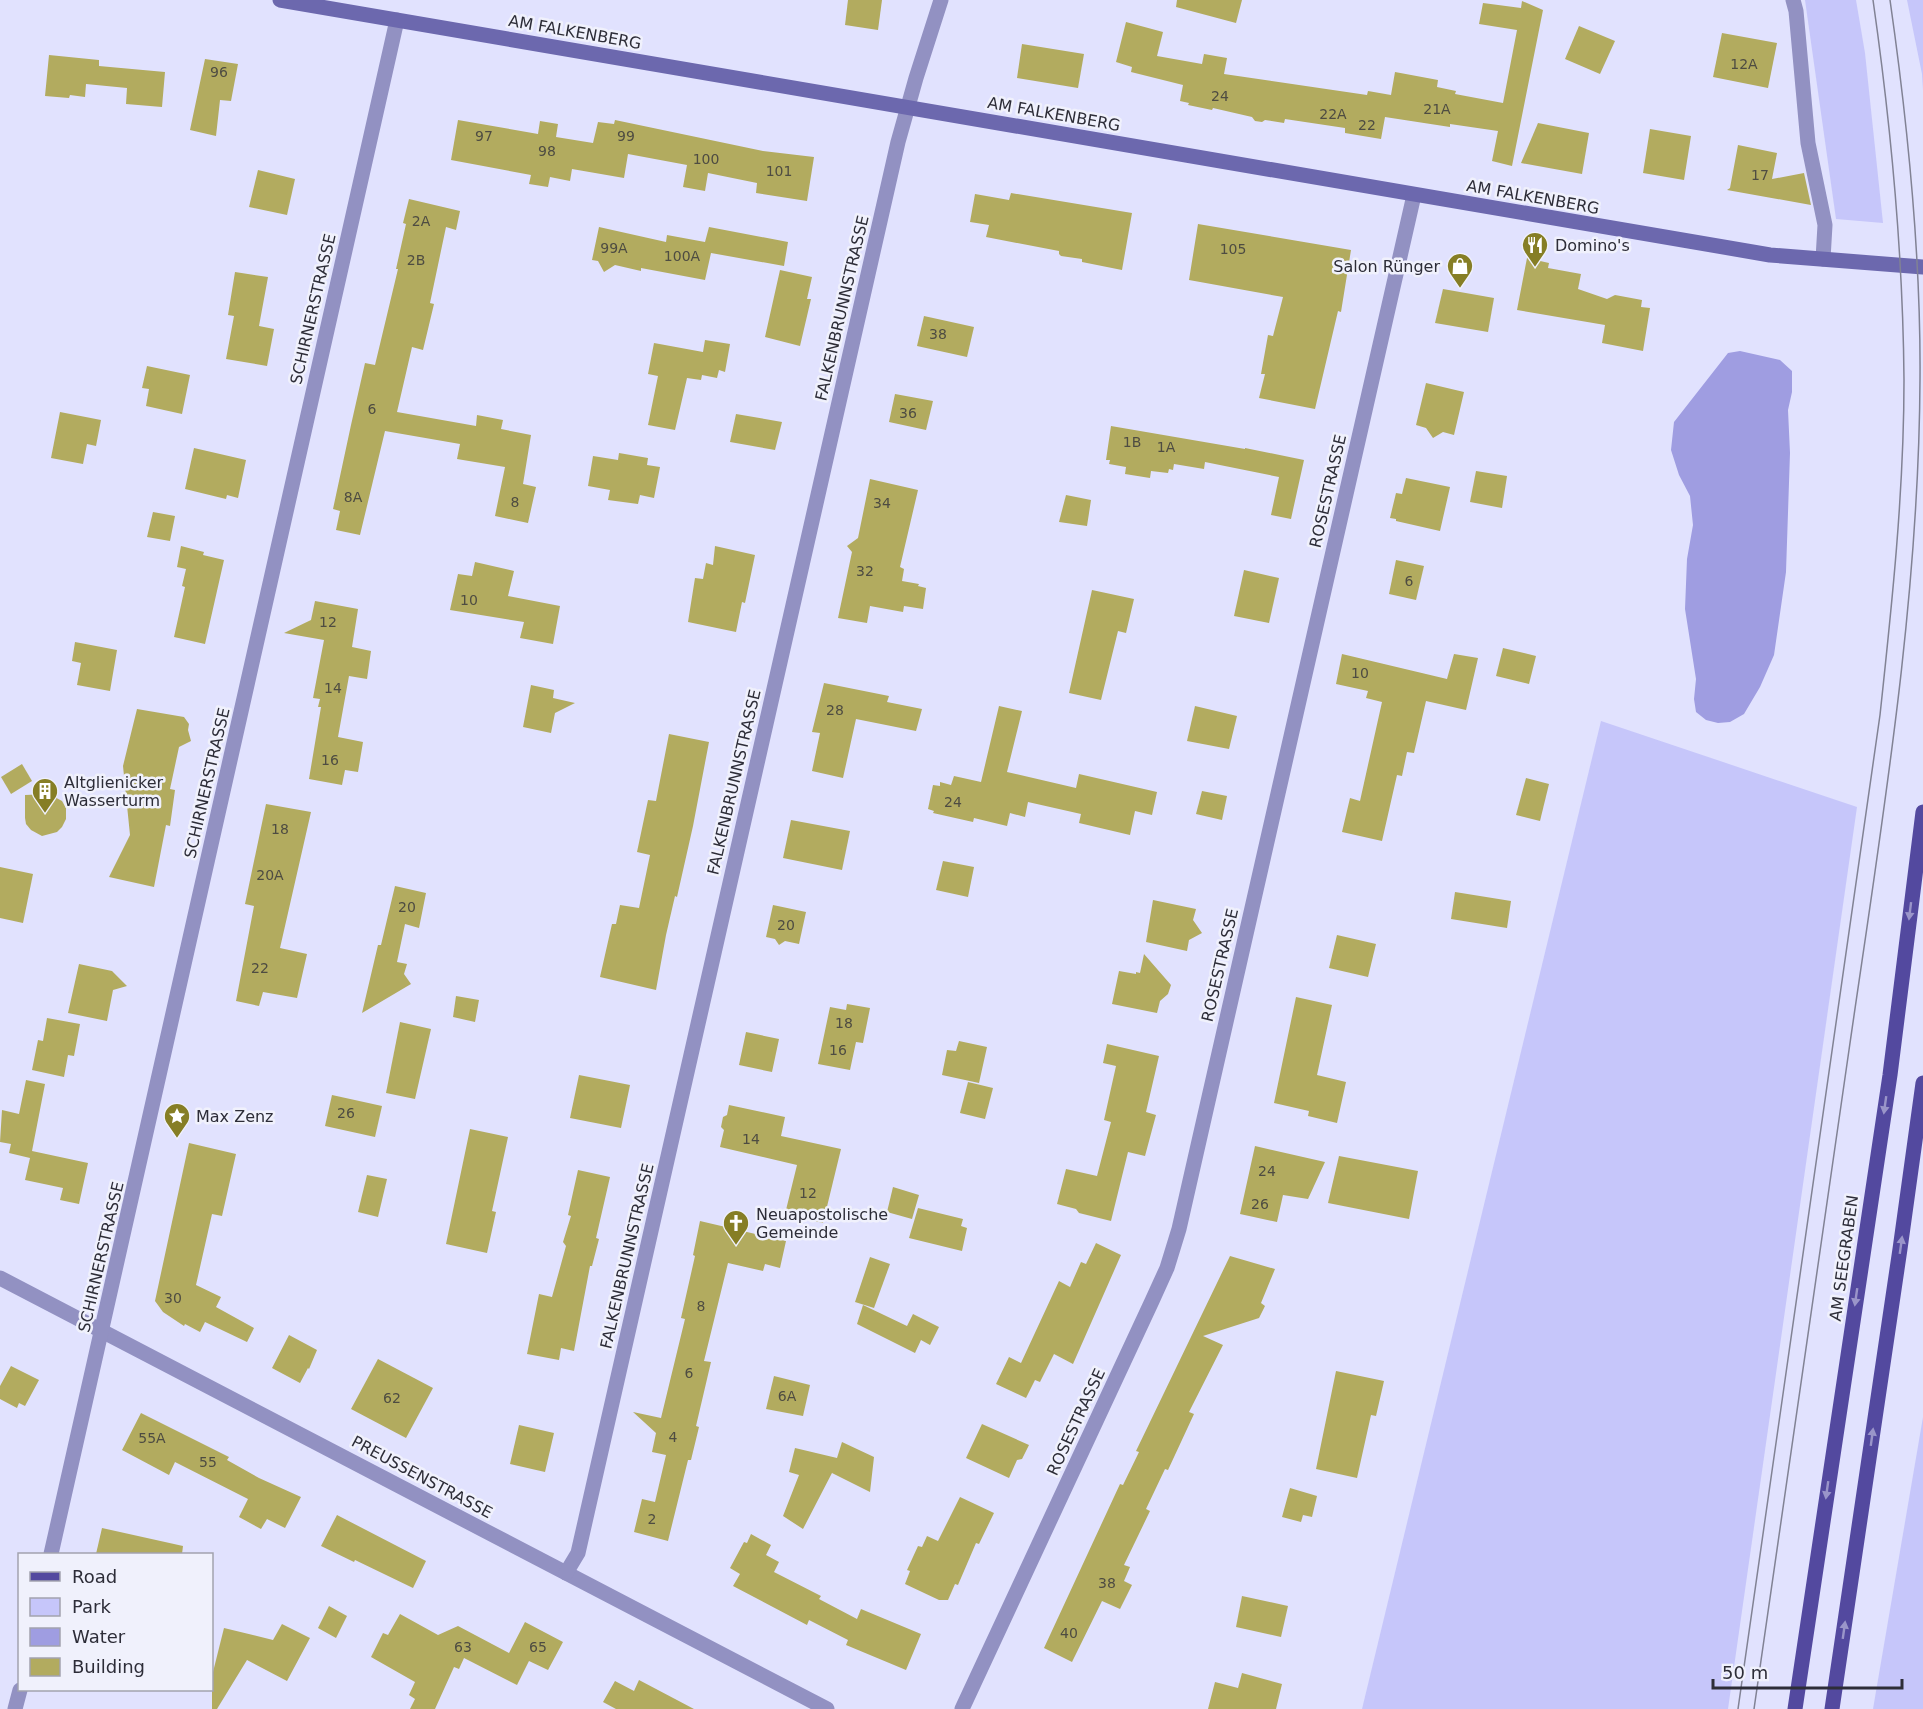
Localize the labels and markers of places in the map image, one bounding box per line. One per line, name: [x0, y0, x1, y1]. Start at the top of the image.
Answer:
restaurant icon: Domino's: [1520, 230, 1550, 268]
place label: Domino's: [1555, 236, 1630, 255]
shop icon: Salon Rünger: [1445, 251, 1475, 289]
place label: Salon Rünger: [1333, 257, 1440, 276]
place label: Altglienicker Wasserturm: [64, 773, 163, 810]
building icon: Altglienicker Wasserturm: [30, 776, 60, 814]
place icon: Max Zenz: [162, 1101, 192, 1139]
place label: Max Zenz: [196, 1107, 274, 1126]
place label: Neuapostolische Gemeinde: [756, 1205, 888, 1242]
church icon: Neuapostolische Gemeinde: [721, 1208, 751, 1246]

